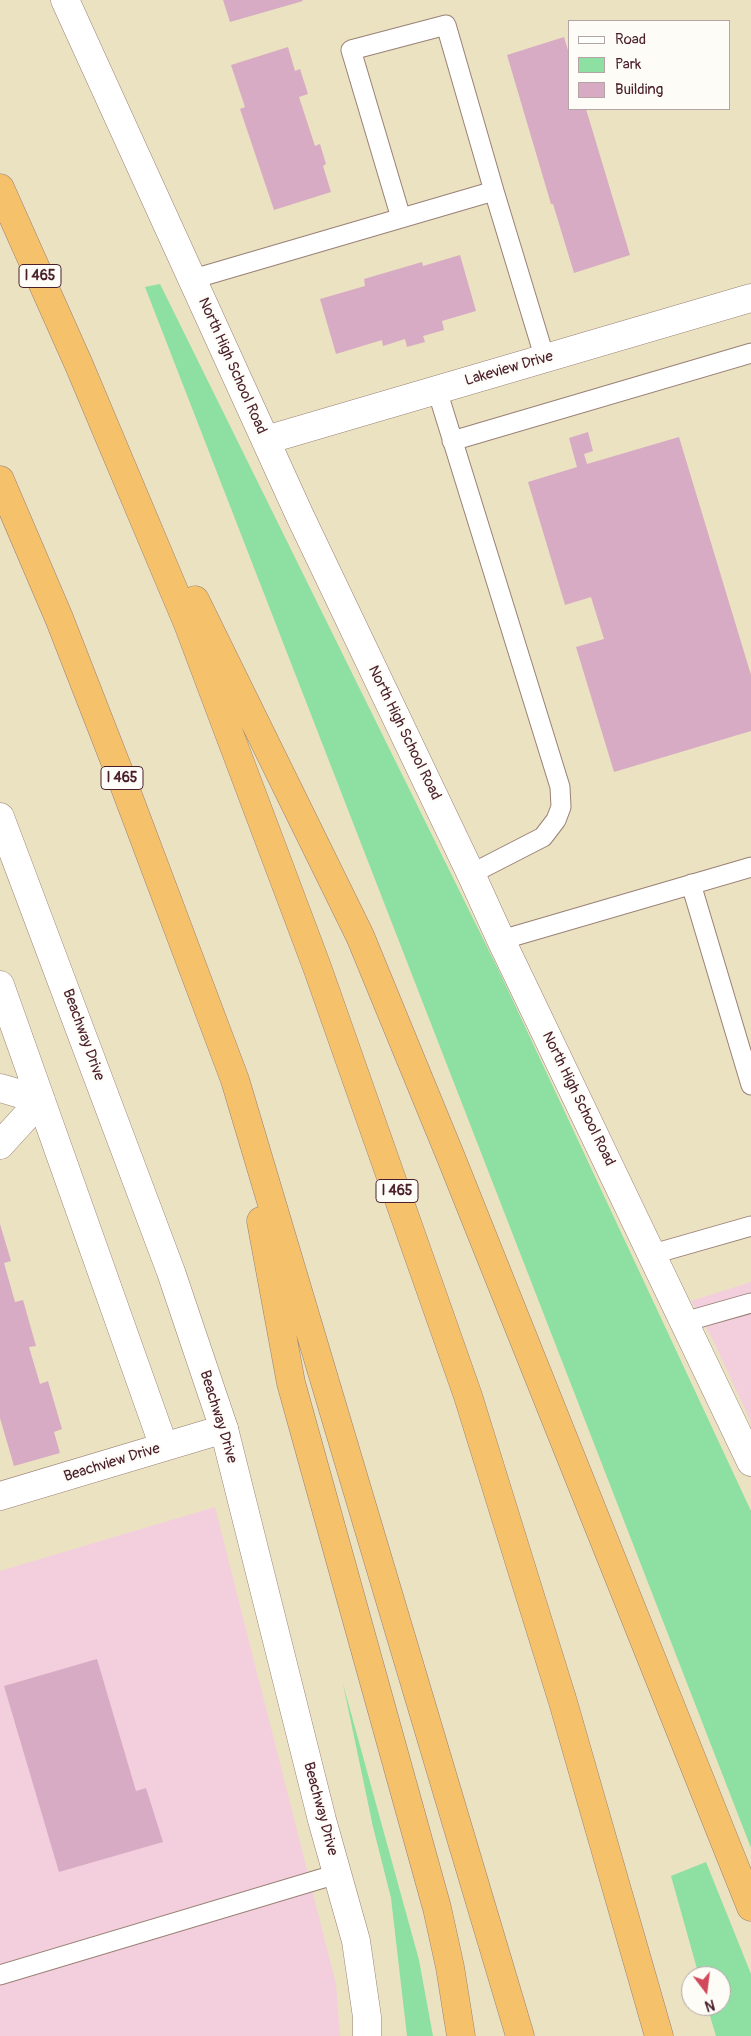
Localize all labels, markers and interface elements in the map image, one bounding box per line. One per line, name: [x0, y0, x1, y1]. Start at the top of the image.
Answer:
legend: [568, 20, 731, 110]
text: Road: [615, 30, 646, 49]
text: Park: [615, 55, 641, 74]
text: Building: [615, 80, 663, 99]
road number: I 465: [19, 264, 61, 288]
street label: North High School Road: [194, 295, 270, 437]
street label: Lakeview Drive: [463, 348, 555, 390]
street label: North High School Road: [364, 663, 444, 803]
road number: I 465: [101, 766, 143, 790]
street label: Beachway Drive: [58, 987, 108, 1083]
street label: North High School Road: [538, 1029, 618, 1169]
road number: I 465: [376, 1180, 418, 1202]
street label: Beachway Drive: [195, 1368, 241, 1466]
street label: Beachview Drive: [62, 1440, 162, 1486]
street label: Beachway Drive: [299, 1760, 341, 1858]
north arrow: [681, 1966, 731, 2016]
text: N: [703, 1996, 717, 2014]

